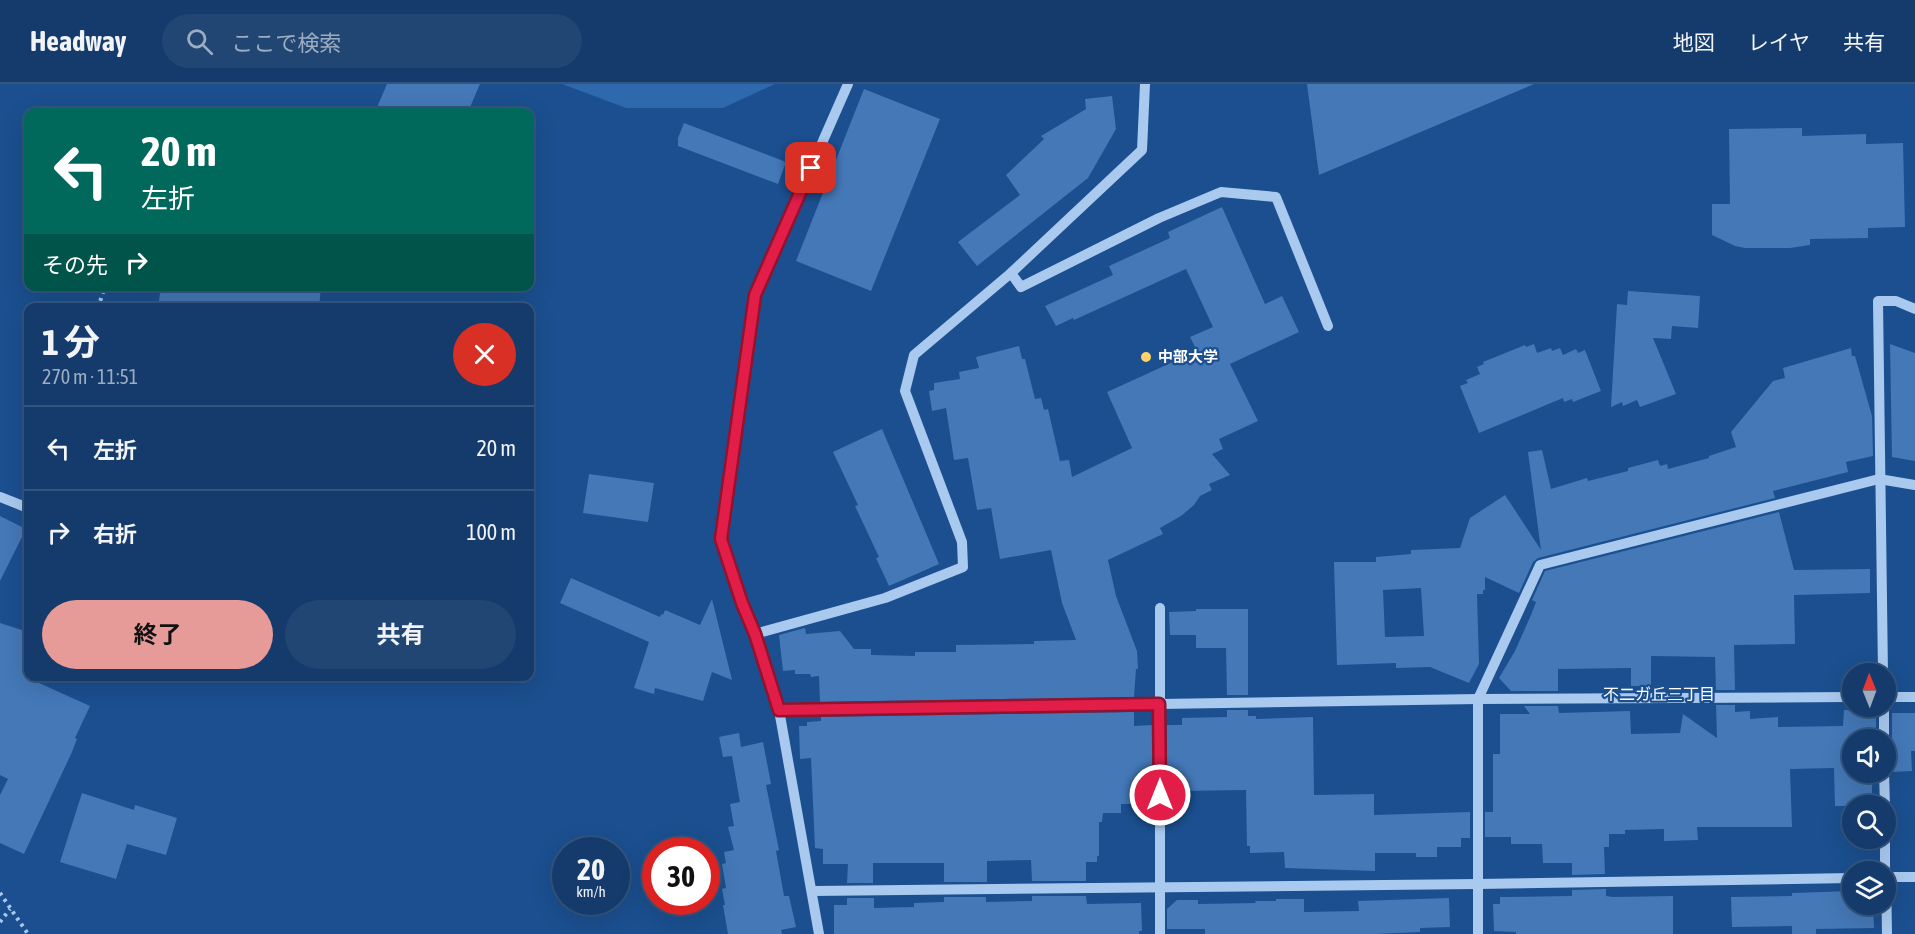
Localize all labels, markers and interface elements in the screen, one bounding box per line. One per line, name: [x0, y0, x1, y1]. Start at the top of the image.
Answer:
search box: [162, 14, 582, 68]
text: Headway: [30, 25, 126, 57]
icon: search: [183, 25, 216, 58]
text: ここで検索: [231, 30, 341, 56]
text: 地図: [1673, 30, 1715, 54]
text: レイヤ: [1748, 30, 1810, 54]
text: 共有: [1843, 30, 1885, 54]
text: 20 m: [141, 127, 216, 175]
icon: left: [42, 132, 120, 210]
pin: [785, 142, 836, 193]
icon: arrive: [794, 151, 827, 184]
text: 左折: [141, 183, 195, 214]
icon: right: [120, 246, 153, 279]
text: その先: [42, 252, 108, 278]
text: 1 分: [42, 321, 100, 363]
button: close: [453, 323, 516, 386]
place label: 中部大学: [1158, 348, 1218, 365]
marker: 中部大学: [1139, 350, 1153, 364]
text: 270 m · 11:51: [42, 365, 138, 388]
icon: left: [42, 432, 75, 465]
text: 20 m: [476, 435, 516, 461]
text: 左折: [93, 437, 137, 463]
icon: right: [42, 516, 75, 549]
text: 100 m: [466, 519, 516, 545]
text: 右折: [93, 521, 137, 547]
button: 終了: [42, 600, 273, 669]
button: 共有: [285, 600, 516, 669]
north arrow: [1842, 663, 1896, 717]
map controls: [1842, 663, 1896, 915]
district label: 不二ガ丘三丁目: [1603, 685, 1715, 703]
button: sound: [1842, 729, 1896, 783]
position arrow: [1128, 763, 1192, 827]
button: search: [1842, 795, 1896, 849]
speed limit sign: 30: [642, 837, 720, 915]
text: 20: [577, 852, 605, 886]
button: layers: [1842, 861, 1896, 915]
text: km/h: [576, 883, 606, 900]

